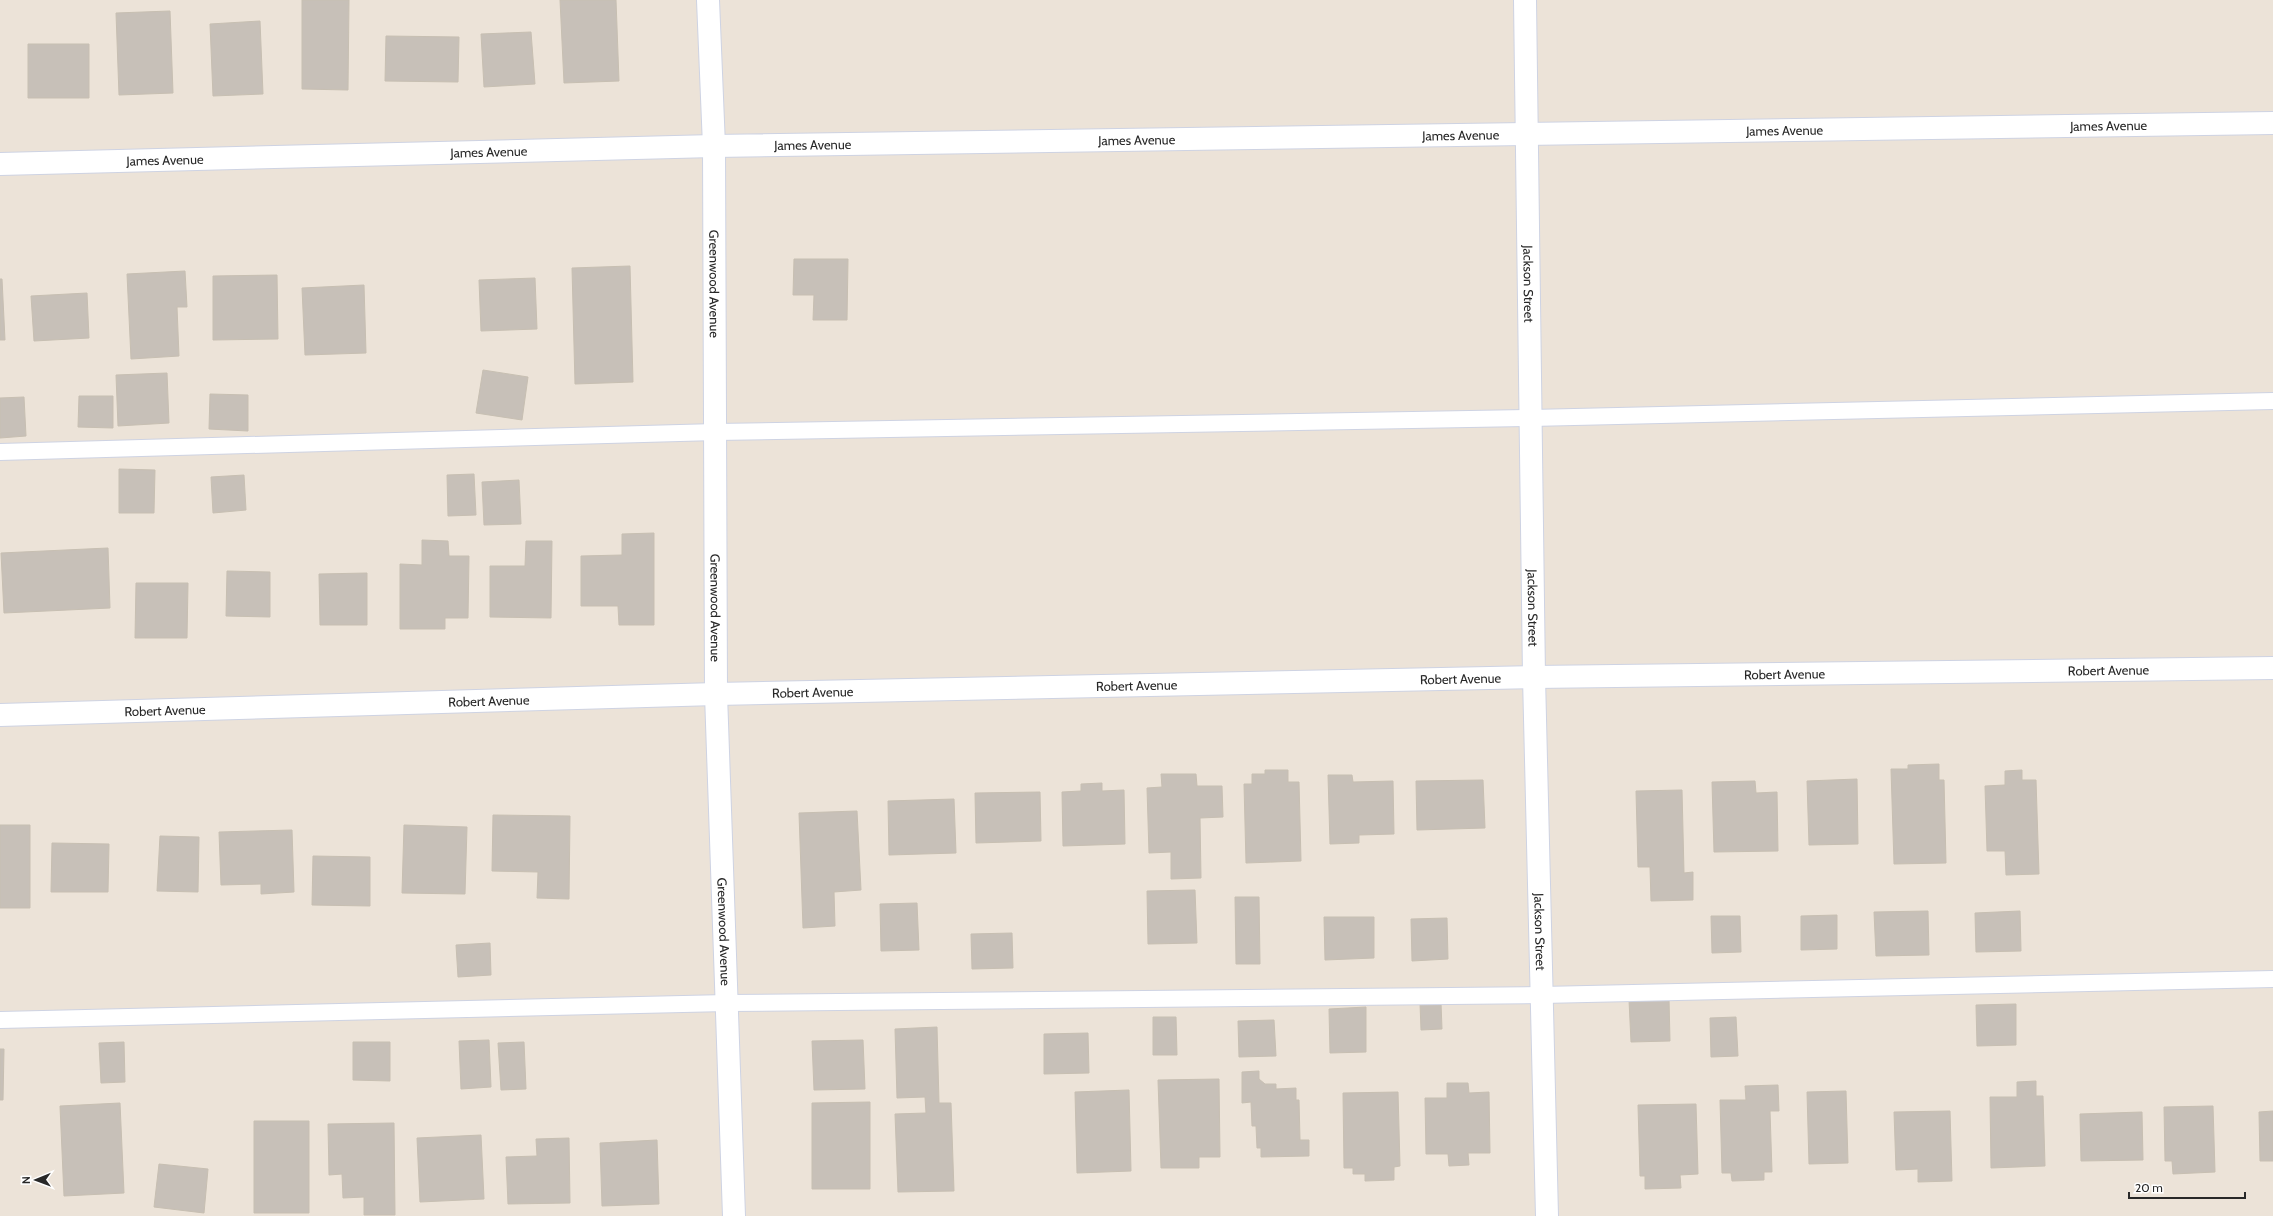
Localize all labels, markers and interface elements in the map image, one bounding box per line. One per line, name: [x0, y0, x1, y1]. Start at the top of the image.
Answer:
street label: James Avenue: [2069, 117, 2148, 134]
street label: James Avenue: [1745, 122, 1824, 139]
street label: James Avenue: [1421, 126, 1500, 144]
street label: James Avenue: [1097, 131, 1176, 148]
street label: James Avenue: [773, 136, 852, 153]
street label: James Avenue: [449, 143, 528, 161]
street label: James Avenue: [125, 151, 204, 169]
street label: Greenwood Avenue: [706, 230, 723, 338]
street label: Jackson Street: [1520, 244, 1537, 323]
street label: Greenwood Avenue: [707, 554, 724, 662]
street label: Jackson Street: [1525, 568, 1542, 647]
street label: Robert Avenue: [2068, 662, 2150, 678]
street label: Robert Avenue: [1744, 665, 1826, 682]
street label: Robert Avenue: [1420, 670, 1502, 687]
street label: Robert Avenue: [1096, 676, 1178, 694]
street label: Robert Avenue: [772, 683, 854, 701]
street label: Robert Avenue: [448, 691, 530, 710]
street label: Robert Avenue: [124, 701, 206, 719]
street label: Greenwood Avenue: [714, 877, 734, 986]
street label: Jackson Street: [1531, 892, 1549, 971]
north arrow: [16, 1160, 56, 1200]
scale bar: [2129, 1174, 2245, 1200]
text: N: [19, 1176, 33, 1184]
text: 20 m: [2135, 1180, 2163, 1195]

